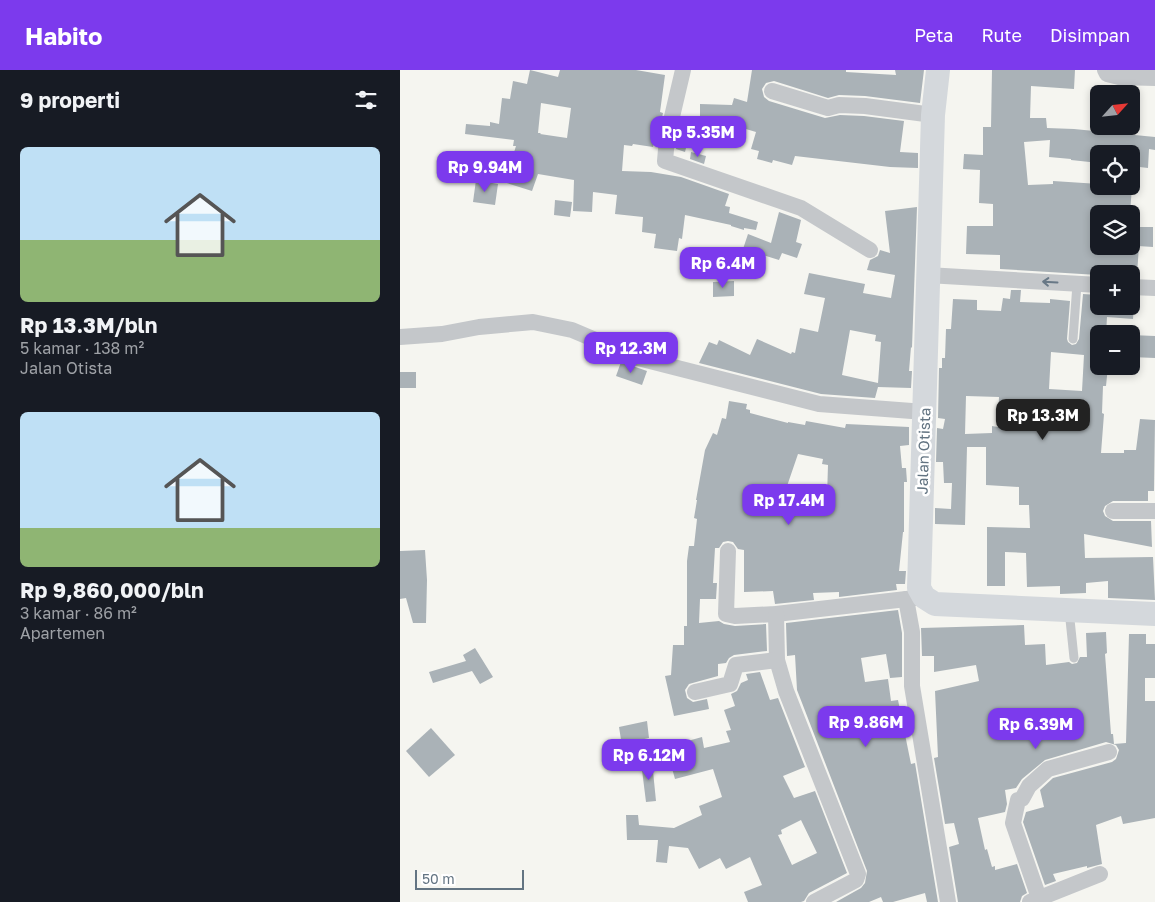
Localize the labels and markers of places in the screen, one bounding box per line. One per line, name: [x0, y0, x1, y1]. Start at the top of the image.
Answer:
pin: Rp 5.35M: [646, 116, 750, 158]
pin: Rp 9.94M: [433, 150, 537, 193]
pin: Rp 6.4M: [677, 246, 769, 289]
pin: Rp 12.3M: [579, 332, 683, 374]
pin: Rp 13.3M: [991, 398, 1095, 441]
pin: Rp 17.4M: [737, 484, 841, 526]
pin: Rp 9.86M: [814, 706, 918, 748]
pin: Rp 6.39M: [984, 708, 1088, 750]
pin: Rp 6.12M: [597, 738, 701, 781]

